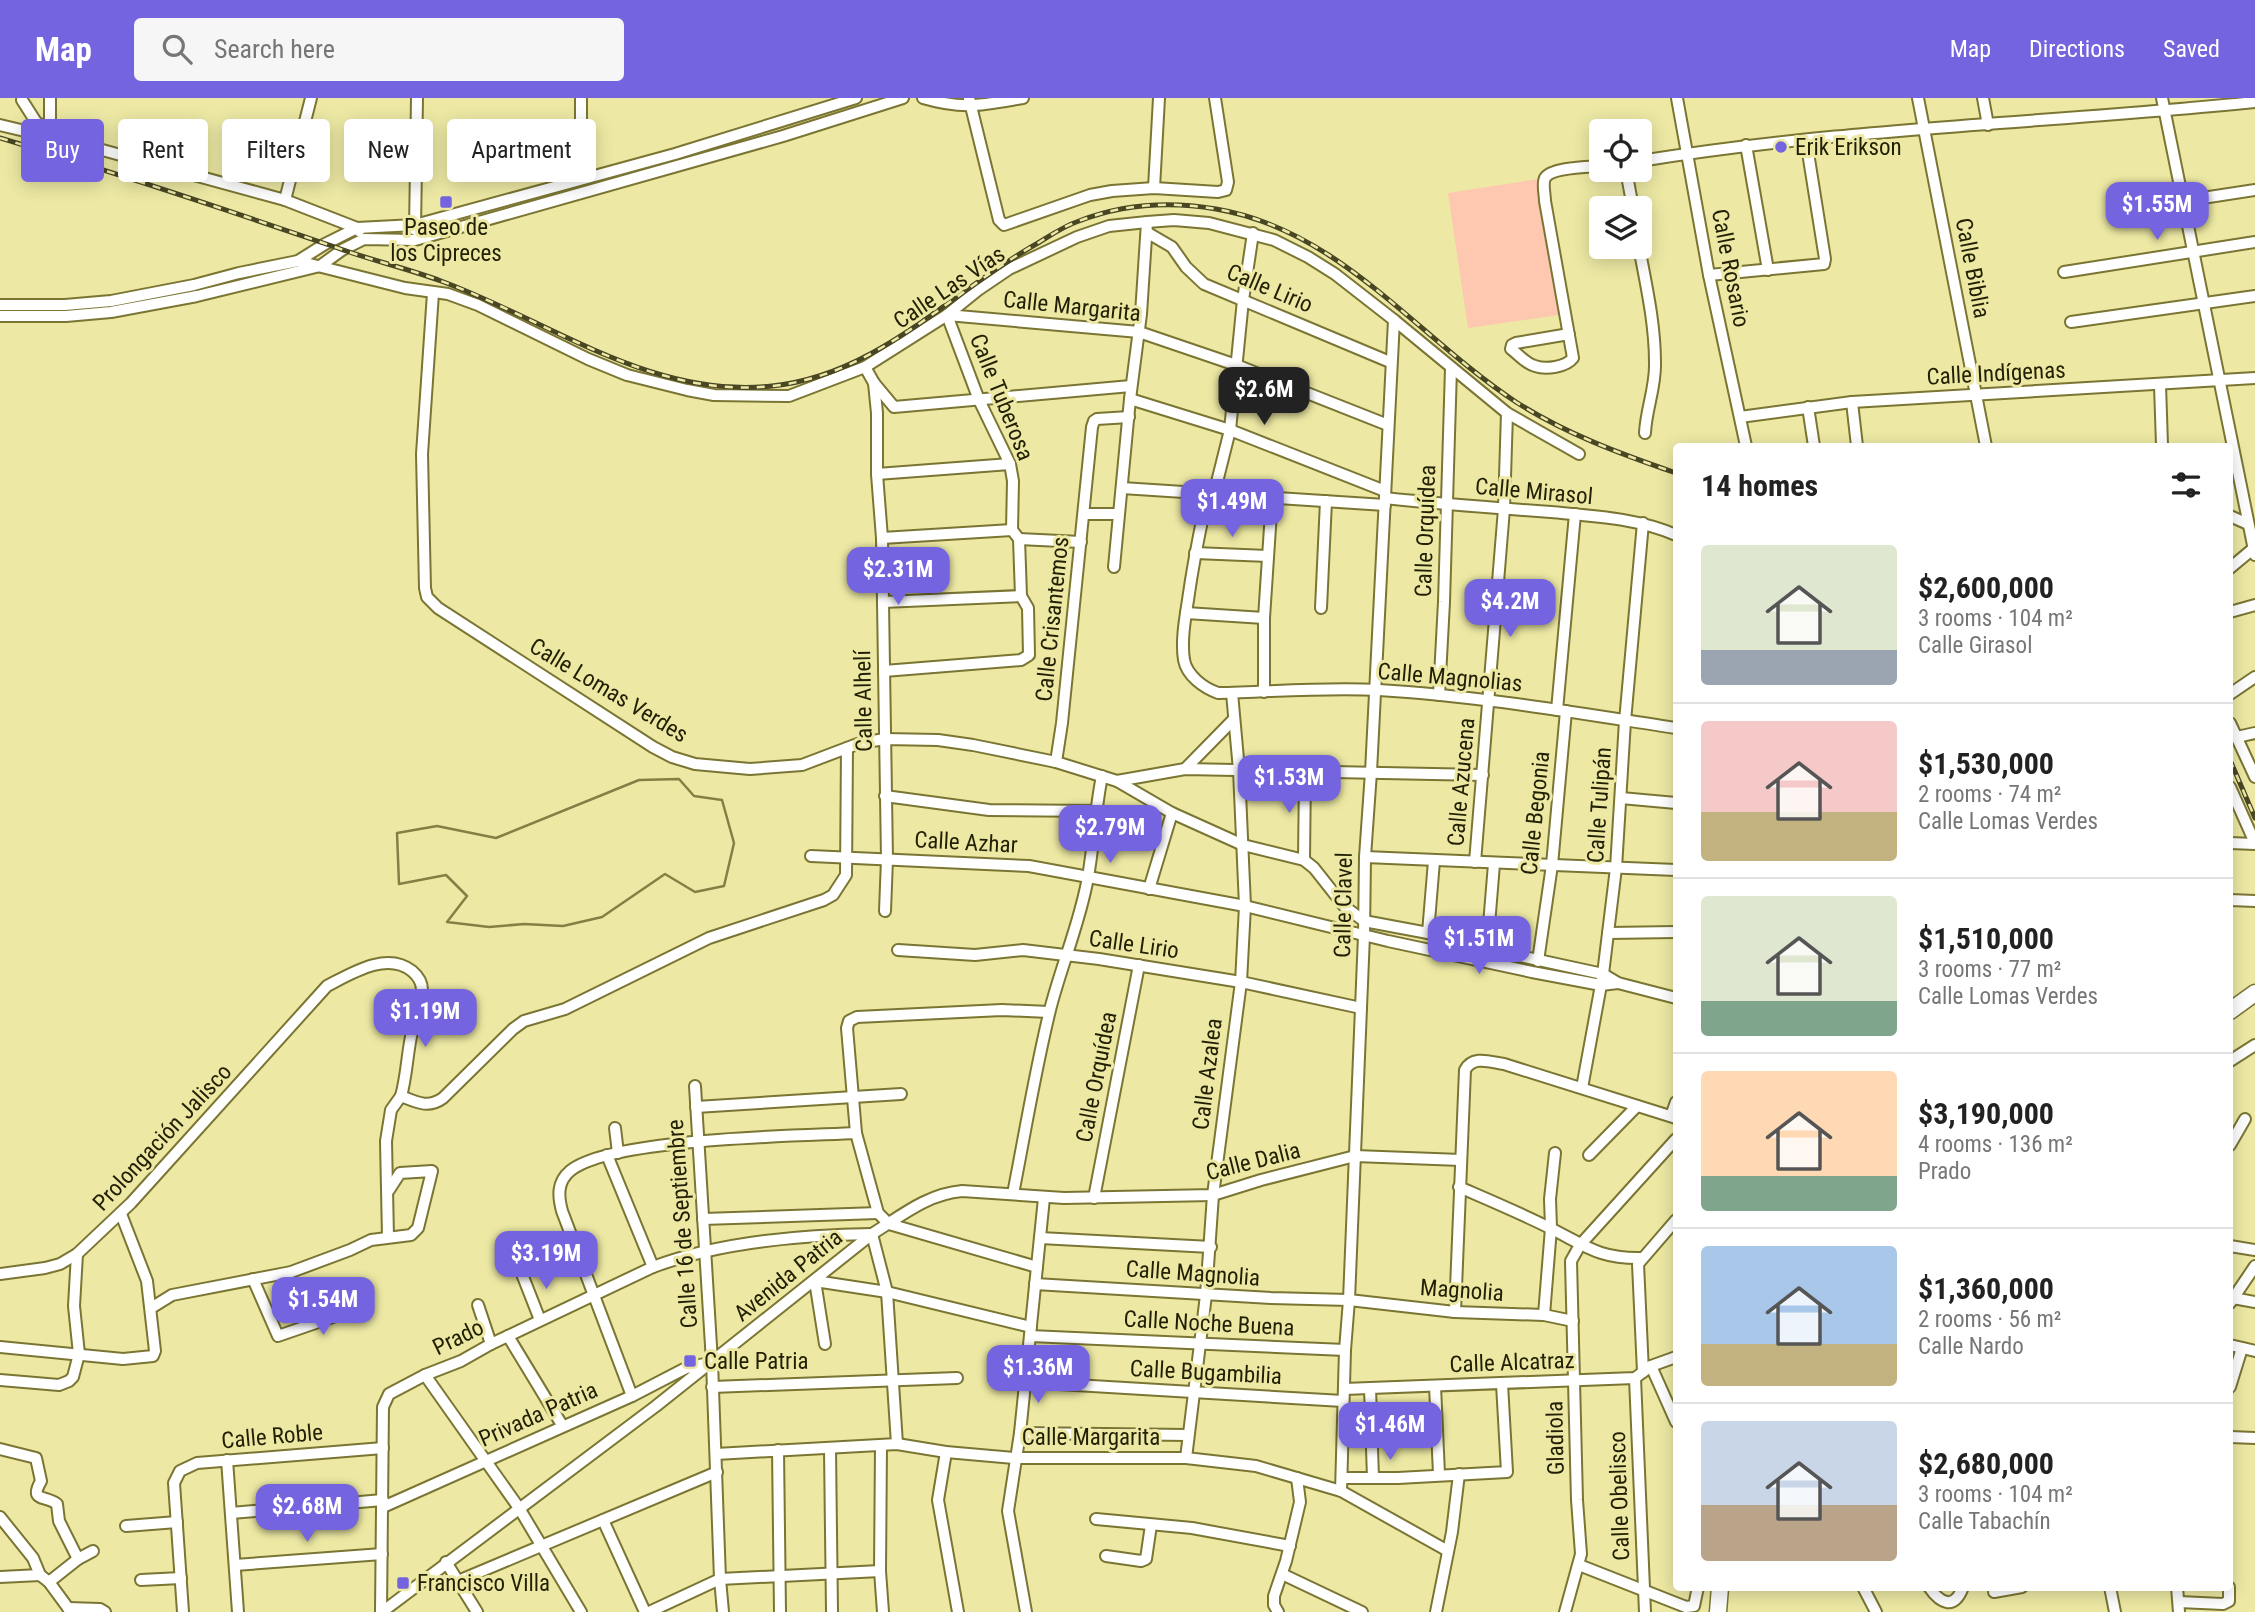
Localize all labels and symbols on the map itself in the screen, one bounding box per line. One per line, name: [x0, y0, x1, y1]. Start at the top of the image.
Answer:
place label: Erik Erikson: [1795, 134, 1902, 161]
marker: Erik Erikson: [1773, 139, 1789, 155]
pin: $1.55M: [2100, 183, 2214, 242]
marker: Paseo de los Cipreces: [438, 194, 454, 210]
street label: Calle Rosario: [1706, 207, 1755, 329]
place label: Paseo de los Cipreces: [390, 214, 502, 267]
street label: Calle Biblia: [1950, 216, 1995, 320]
street label: Calle Las Vías: [889, 240, 1010, 334]
street label: Calle Lirio: [1223, 258, 1317, 319]
street label: Calle Margarita: [1002, 286, 1142, 327]
street label: Calle Tuberosa: [964, 330, 1039, 464]
street label: Calle Indígenas: [1926, 356, 2066, 391]
pin: $2.6M: [1215, 368, 1313, 427]
street label: Calle Orquídea: [1410, 464, 1441, 598]
street label: Calle Mirasol: [1474, 473, 1594, 510]
pin: $1.49M: [1175, 480, 1289, 539]
street label: Calle Crisantemos: [1030, 535, 1075, 703]
pin: $2.31M: [841, 547, 955, 607]
pin: $4.2M: [1461, 580, 1559, 639]
street label: Calle Lomas Verdes: [525, 633, 693, 748]
street label: Calle Alhelí: [849, 648, 878, 752]
street label: Calle Magnolias: [1376, 658, 1523, 697]
street label: Calle Azucena: [1442, 717, 1481, 847]
street label: Calle Tulipán: [1582, 746, 1617, 864]
street label: Calle Begonia: [1516, 750, 1555, 876]
pin: $1.53M: [1232, 756, 1346, 815]
pin: $2.79M: [1053, 806, 1167, 865]
street label: Calle Azhar: [914, 826, 1018, 859]
street label: Calle Clavel: [1329, 852, 1358, 958]
pin: $1.51M: [1422, 916, 1536, 976]
street label: Calle Lirio: [1087, 925, 1181, 964]
pin: $1.19M: [368, 990, 482, 1049]
street label: Calle Orquídea: [1071, 1009, 1122, 1145]
street label: Calle Azalea: [1187, 1017, 1228, 1131]
street label: Prolongación Jalisco: [87, 1058, 237, 1216]
street label: Calle 16 de Septiembre: [662, 1119, 703, 1329]
street label: Calle Dalia: [1203, 1137, 1303, 1186]
street label: Avenida Patria: [729, 1224, 848, 1327]
pin: $3.19M: [489, 1232, 603, 1291]
street label: Calle Magnolia: [1125, 1255, 1261, 1292]
street label: Magnolia: [1419, 1274, 1505, 1307]
pin: $1.54M: [266, 1278, 380, 1337]
street label: Calle Noche Buena: [1123, 1306, 1295, 1341]
street label: Prado: [428, 1314, 488, 1361]
pin: $1.36M: [981, 1346, 1095, 1405]
street label: Calle Alcatraz: [1449, 1347, 1575, 1378]
place label: Calle Patria: [704, 1348, 808, 1375]
marker: Calle Patria: [682, 1353, 698, 1369]
street label: Calle Bugambilia: [1129, 1355, 1283, 1390]
street label: Privada Patria: [475, 1376, 602, 1453]
street label: Gladiola: [1541, 1401, 1570, 1475]
pin: $1.46M: [1333, 1402, 1447, 1462]
street label: Calle Roble: [220, 1419, 324, 1454]
street label: Calle Margarita: [1022, 1424, 1160, 1451]
street label: Calle Obelisco: [1604, 1431, 1635, 1561]
pin: $2.68M: [250, 1484, 364, 1544]
place label: Francisco Villa: [417, 1570, 550, 1597]
marker: Francisco Villa: [395, 1575, 411, 1591]

